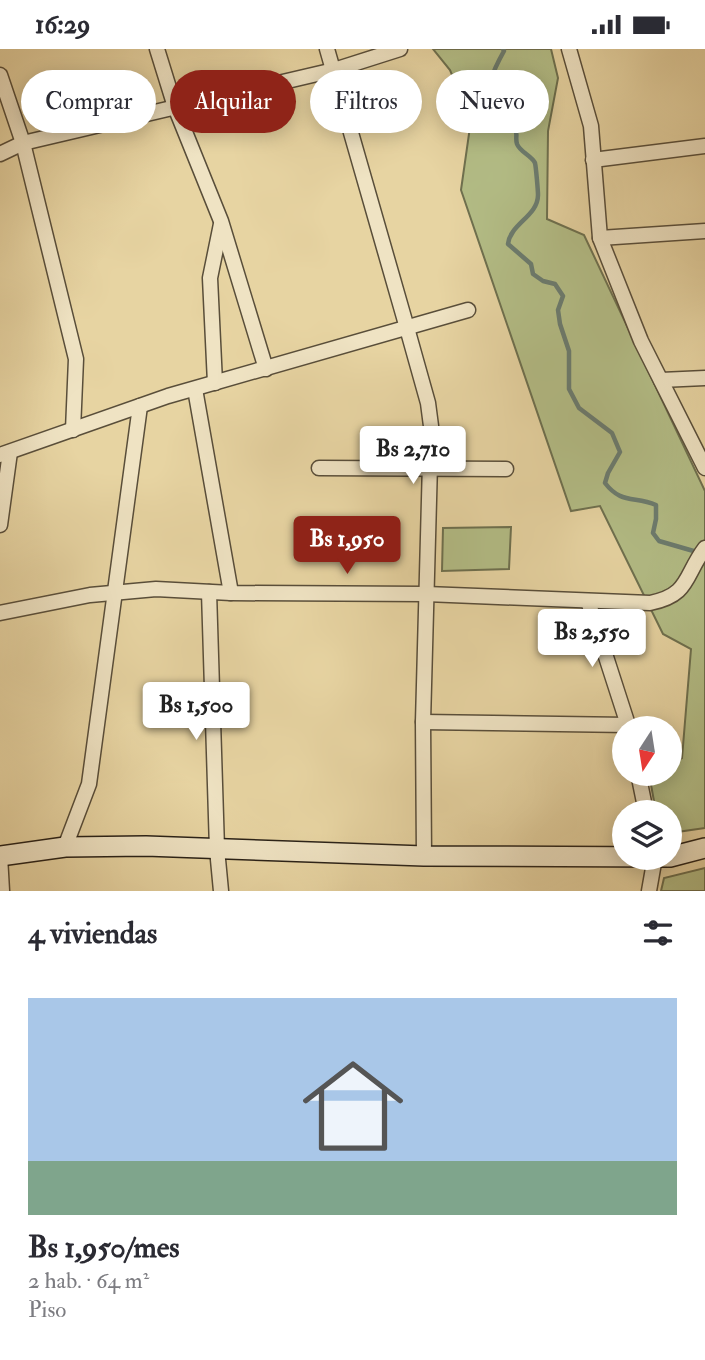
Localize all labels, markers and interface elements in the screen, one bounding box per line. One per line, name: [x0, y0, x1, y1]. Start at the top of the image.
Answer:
text: 16:29: [35, 9, 90, 41]
chip: Comprar: [21, 70, 156, 133]
chip: Alquilar: [170, 70, 296, 133]
chip: Filtros: [310, 70, 422, 133]
chip: Nuevo: [436, 70, 549, 133]
pin: Bs 2,710: [341, 427, 485, 486]
text: Bs 2,710: [376, 434, 450, 463]
pin: Bs 1,950: [275, 517, 419, 576]
text: Bs 1,950: [310, 524, 384, 553]
pin: Bs 2,550: [520, 609, 664, 669]
text: Bs 2,550: [554, 617, 630, 646]
pin: Bs 1,500: [124, 683, 268, 742]
text: Bs 1,500: [159, 690, 233, 719]
north arrow: [612, 716, 682, 786]
map controls: [612, 716, 682, 870]
button: layers: [612, 800, 682, 870]
icon: filters: [639, 914, 677, 952]
text: 4 viviendas: [28, 915, 157, 952]
icon: home: [290, 1043, 416, 1169]
text: Bs 1,950/mes: [28, 1229, 180, 1266]
text: 2 hab. · 64 m²: [28, 1266, 149, 1295]
text: Piso: [28, 1295, 66, 1324]

